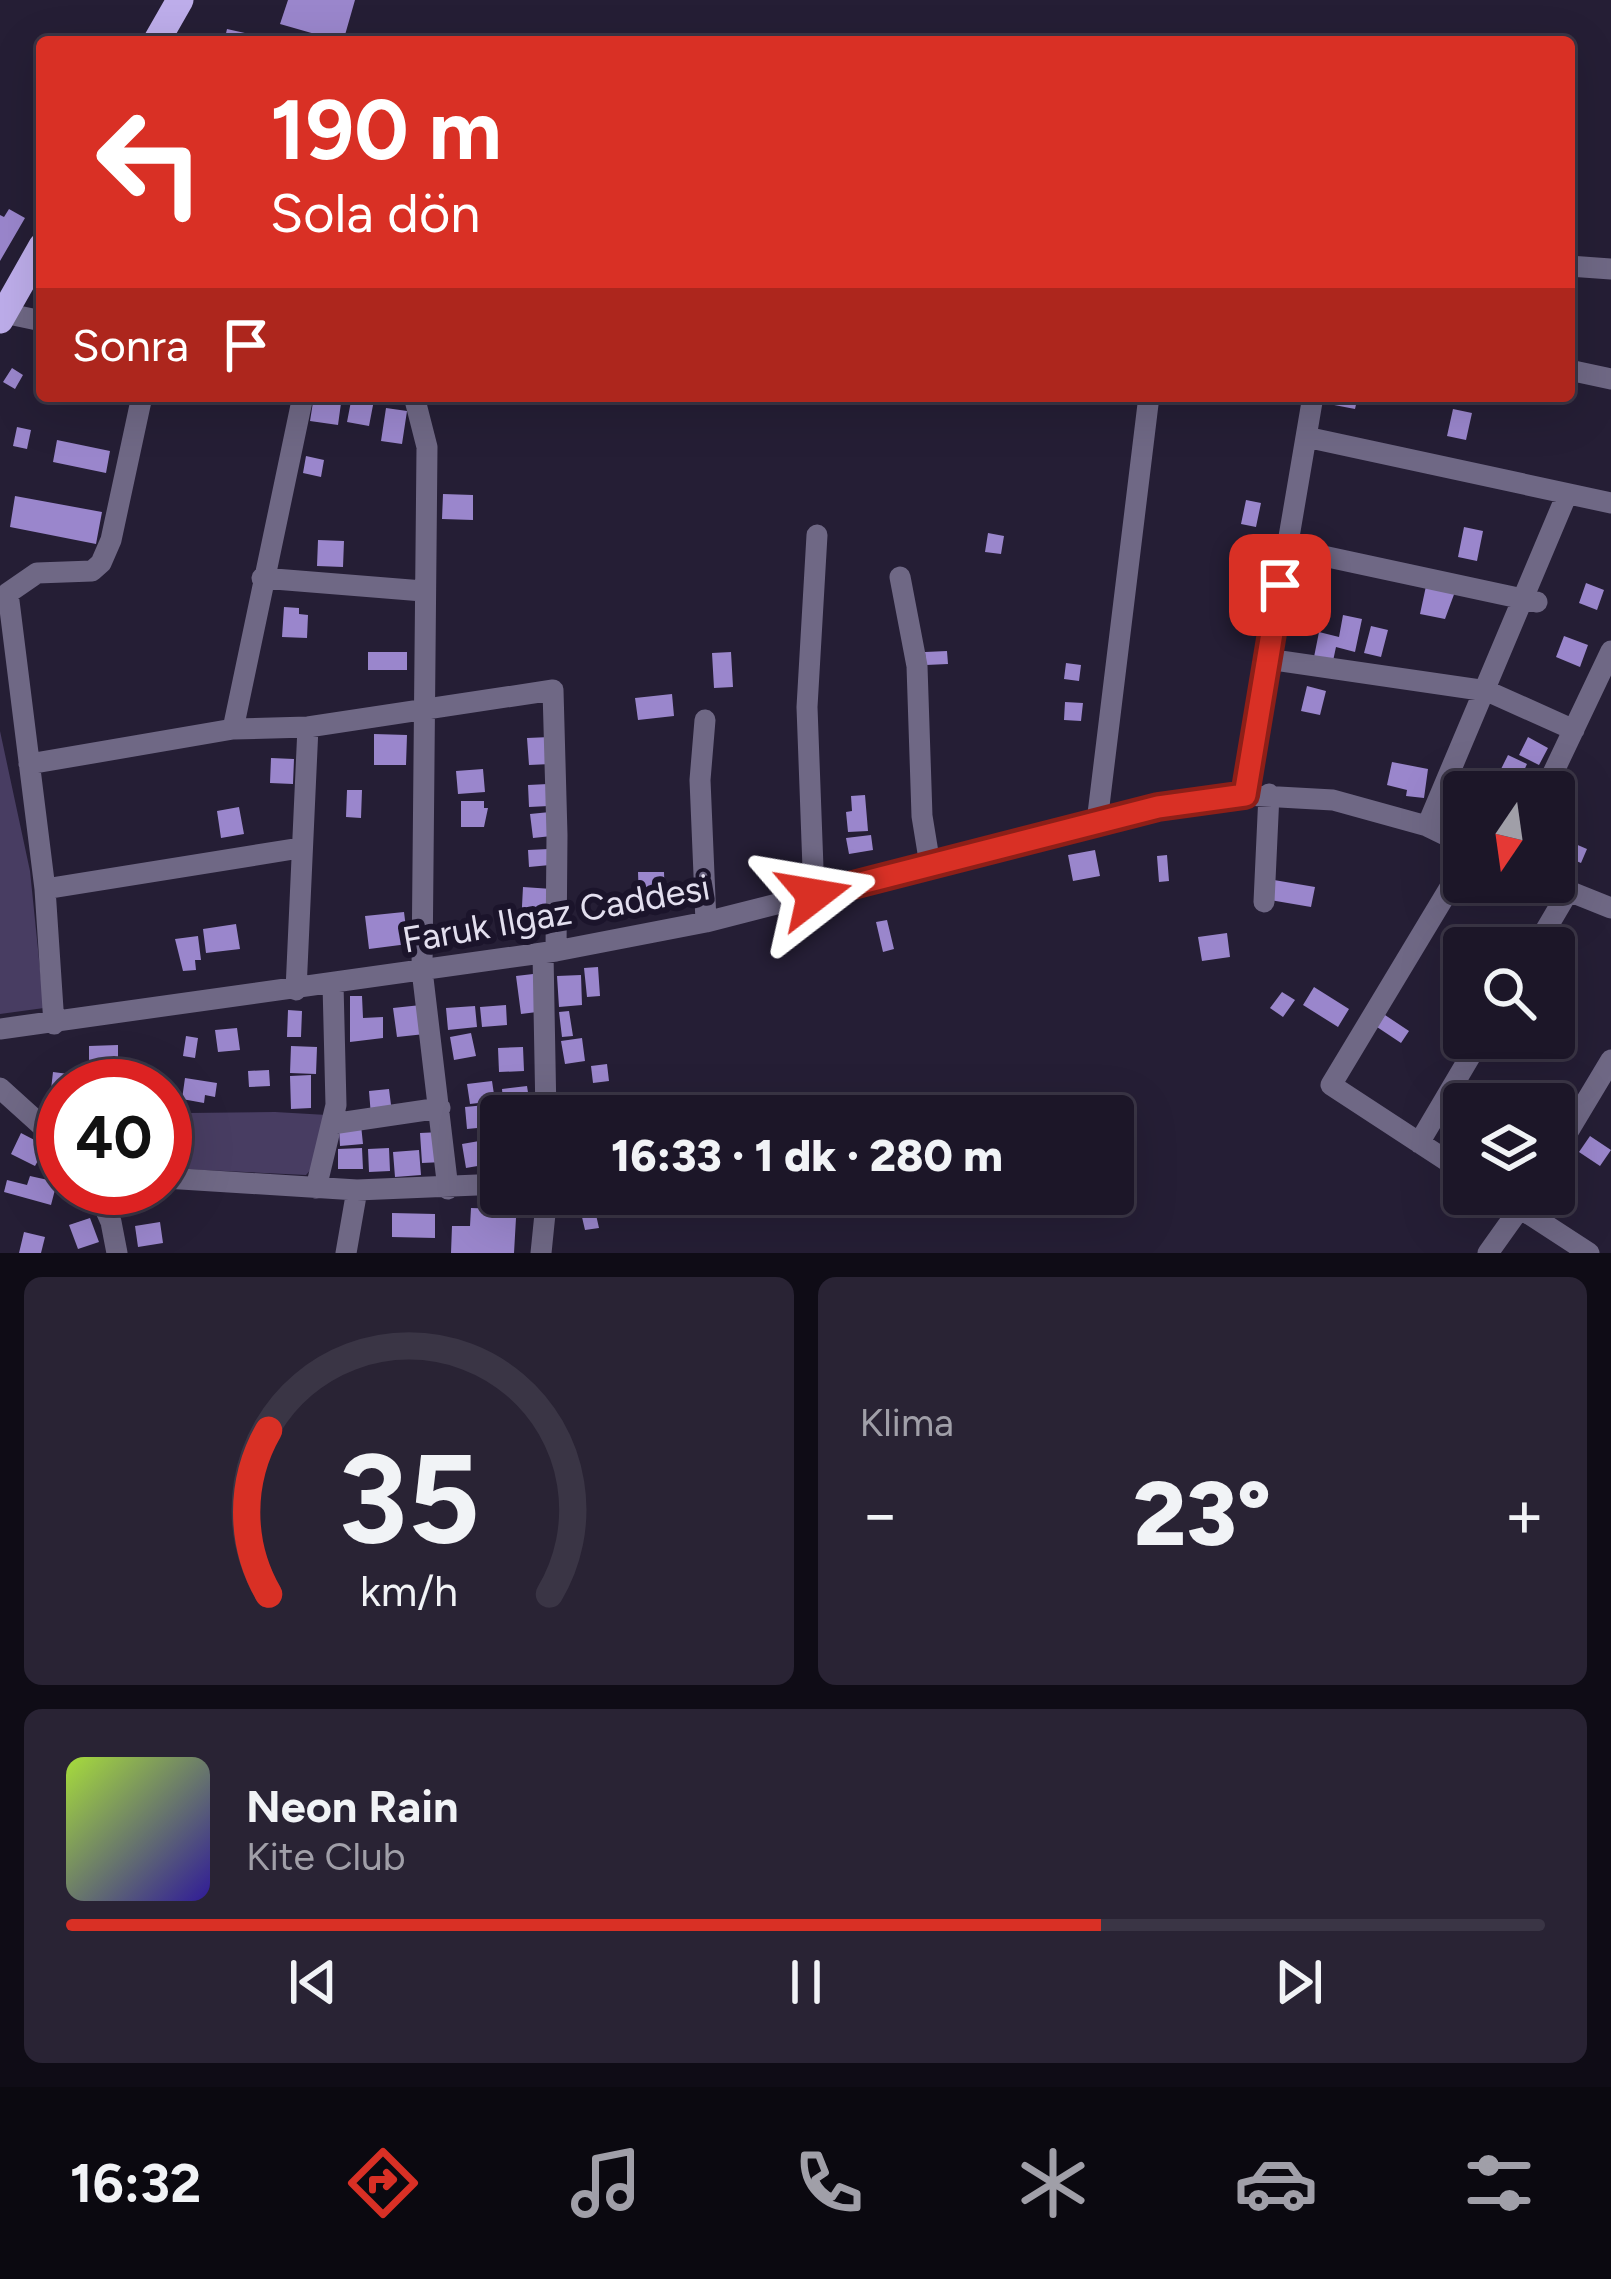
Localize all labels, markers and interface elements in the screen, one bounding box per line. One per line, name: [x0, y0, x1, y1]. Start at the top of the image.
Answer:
text: 190 m: [270, 79, 502, 180]
icon: left: [72, 84, 228, 240]
text: Sola dön: [270, 181, 480, 246]
icon: arrive: [213, 312, 279, 378]
text: Sonra: [72, 318, 189, 372]
pin: [1229, 534, 1331, 636]
icon: arrive: [1247, 552, 1313, 618]
north arrow: [1443, 771, 1575, 903]
map controls: [1443, 771, 1575, 1215]
position arrow: [751, 832, 877, 958]
street label: Faruk Ilgaz Caddesi: [399, 865, 713, 962]
button: search: [1443, 927, 1575, 1059]
speed limit sign: 40: [36, 1059, 192, 1215]
button: layers: [1443, 1083, 1575, 1215]
text: 16:33 · 1 dk · 280 m: [611, 1128, 1003, 1182]
text: Klima: [860, 1399, 954, 1446]
text: 35: [338, 1424, 480, 1574]
text: 23°: [1133, 1459, 1271, 1568]
text: −: [860, 1474, 901, 1554]
text: +: [1504, 1474, 1545, 1554]
text: km/h: [360, 1565, 458, 1617]
text: Neon Rain: [246, 1779, 459, 1833]
text: Kite Club: [246, 1833, 406, 1880]
icon: previous: [280, 1949, 346, 2015]
icon: pause: [773, 1949, 839, 2015]
icon: next: [1266, 1949, 1332, 2015]
icon: directions: [341, 2141, 425, 2225]
icon: music: [564, 2141, 648, 2225]
icon: phone: [787, 2141, 871, 2225]
icon: climate: [1011, 2141, 1095, 2225]
icon: car: [1234, 2141, 1318, 2225]
icon: filters: [1457, 2141, 1541, 2225]
text: 16:32: [70, 2151, 201, 2216]

